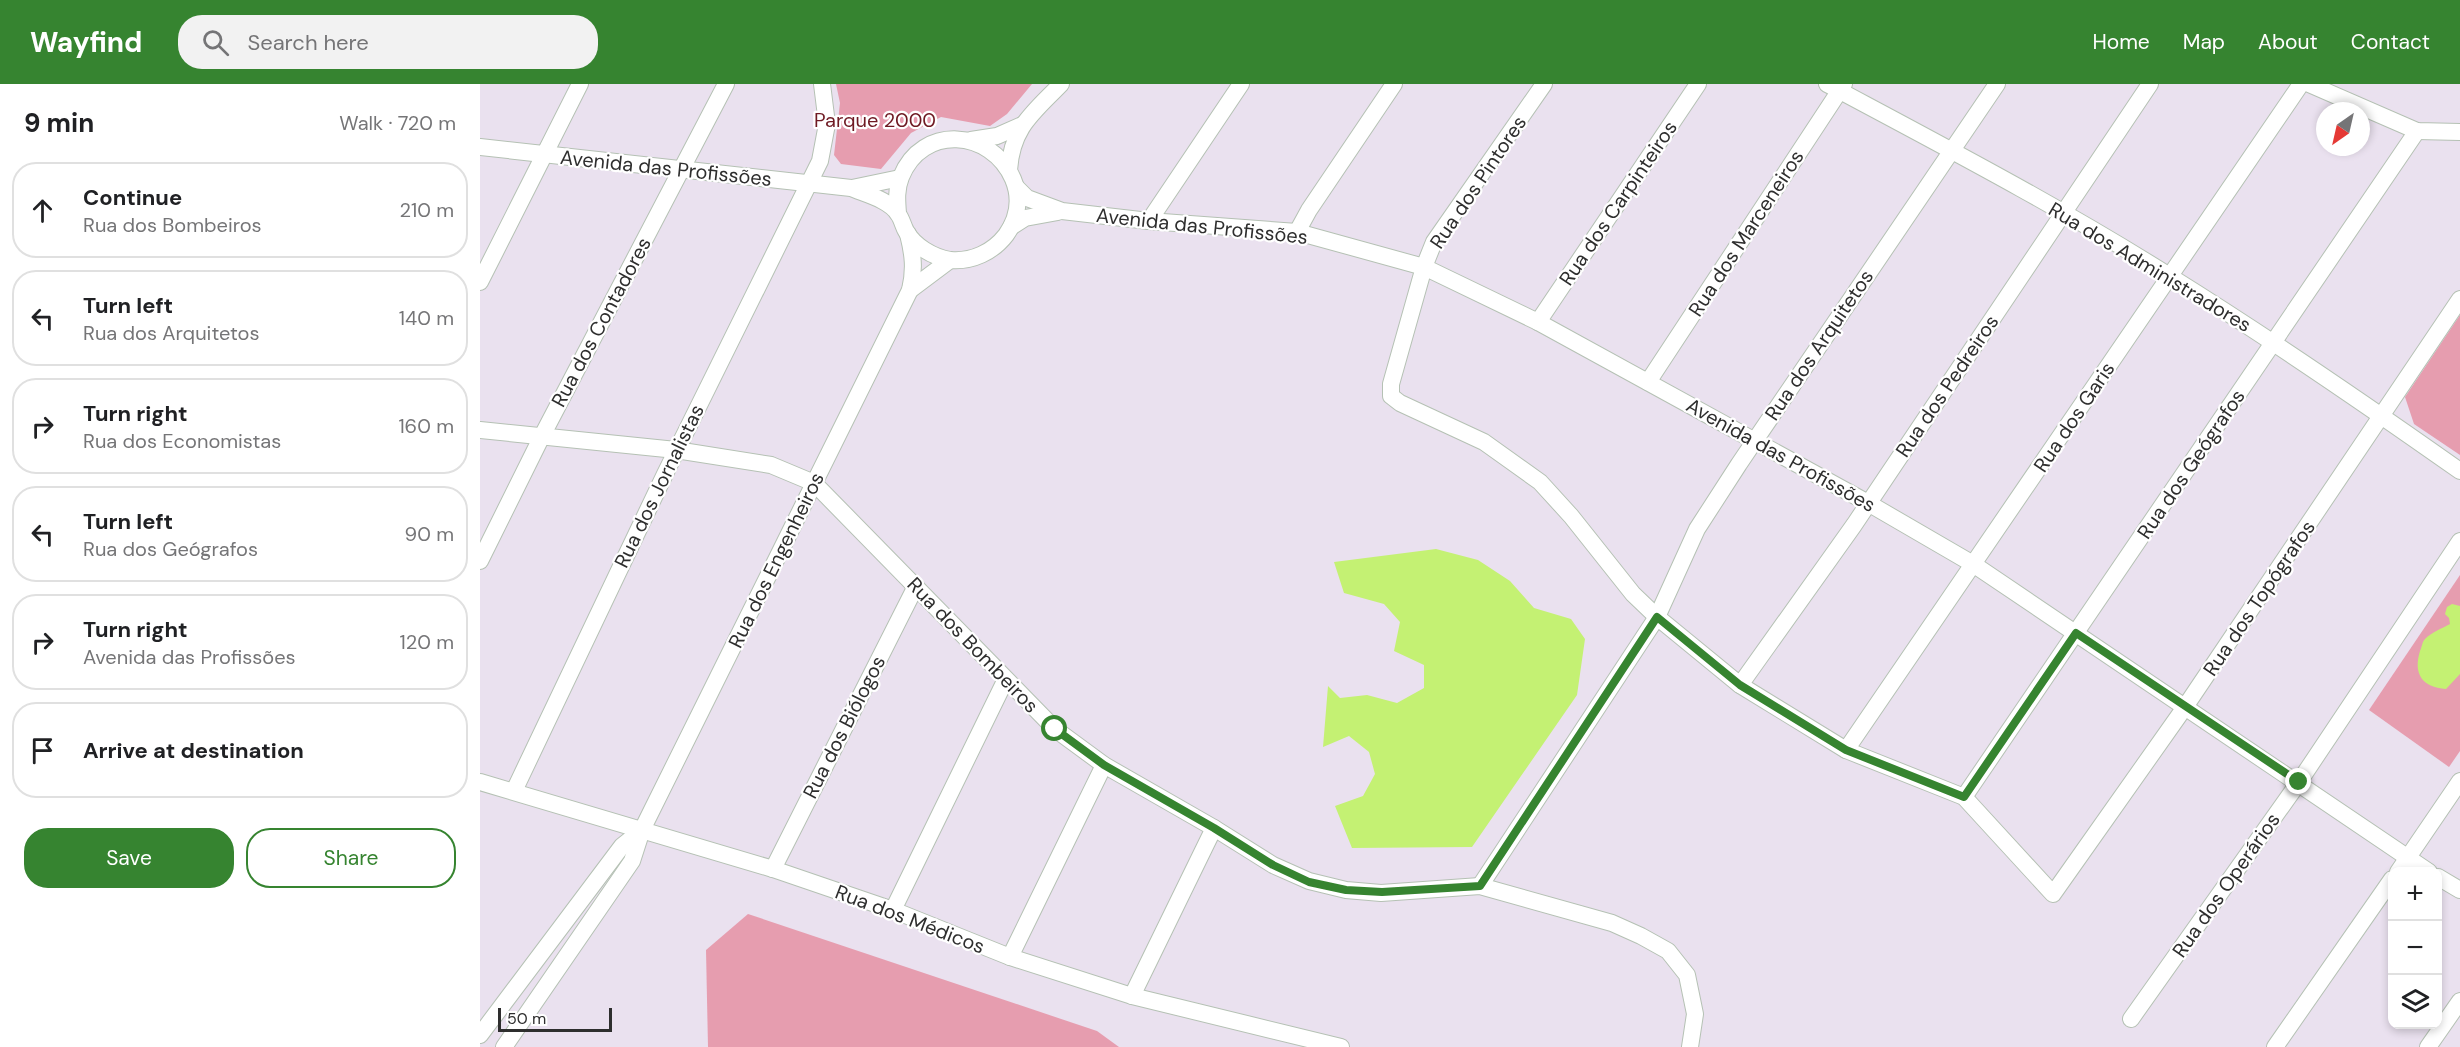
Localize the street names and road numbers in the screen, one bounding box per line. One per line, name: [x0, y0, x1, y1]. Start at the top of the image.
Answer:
street label: Rua dos Pintores: [1424, 110, 1532, 254]
street label: Rua dos Carpinteiros: [1553, 116, 1683, 290]
street label: Avenida das Profissões: [559, 144, 773, 192]
street label: Rua dos Marceneiros: [1682, 145, 1810, 321]
street label: Rua dos Administradores: [2044, 196, 2256, 338]
street label: Avenida das Profissões: [1095, 202, 1309, 250]
street label: Rua dos Contadores: [545, 233, 657, 411]
street label: Rua dos Arquitetos: [1759, 265, 1879, 425]
street label: Rua dos Pedreiros: [1890, 310, 2004, 462]
street label: Rua dos Garis: [2028, 357, 2120, 477]
street label: Rua dos Geógrafos: [2131, 384, 2251, 544]
street label: Avenida das Profissões: [1682, 392, 1880, 518]
street label: Rua dos Jornalistas: [608, 400, 710, 572]
street label: Rua dos Engenheiros: [722, 468, 830, 652]
street label: Rua dos Topógrafos: [2197, 515, 2321, 681]
street label: Rua dos Bombeiros: [902, 572, 1044, 718]
street label: Rua dos Biólogos: [797, 651, 891, 803]
street label: Rua dos Operários: [2166, 807, 2286, 963]
street label: Rua dos Médicos: [832, 879, 988, 959]

